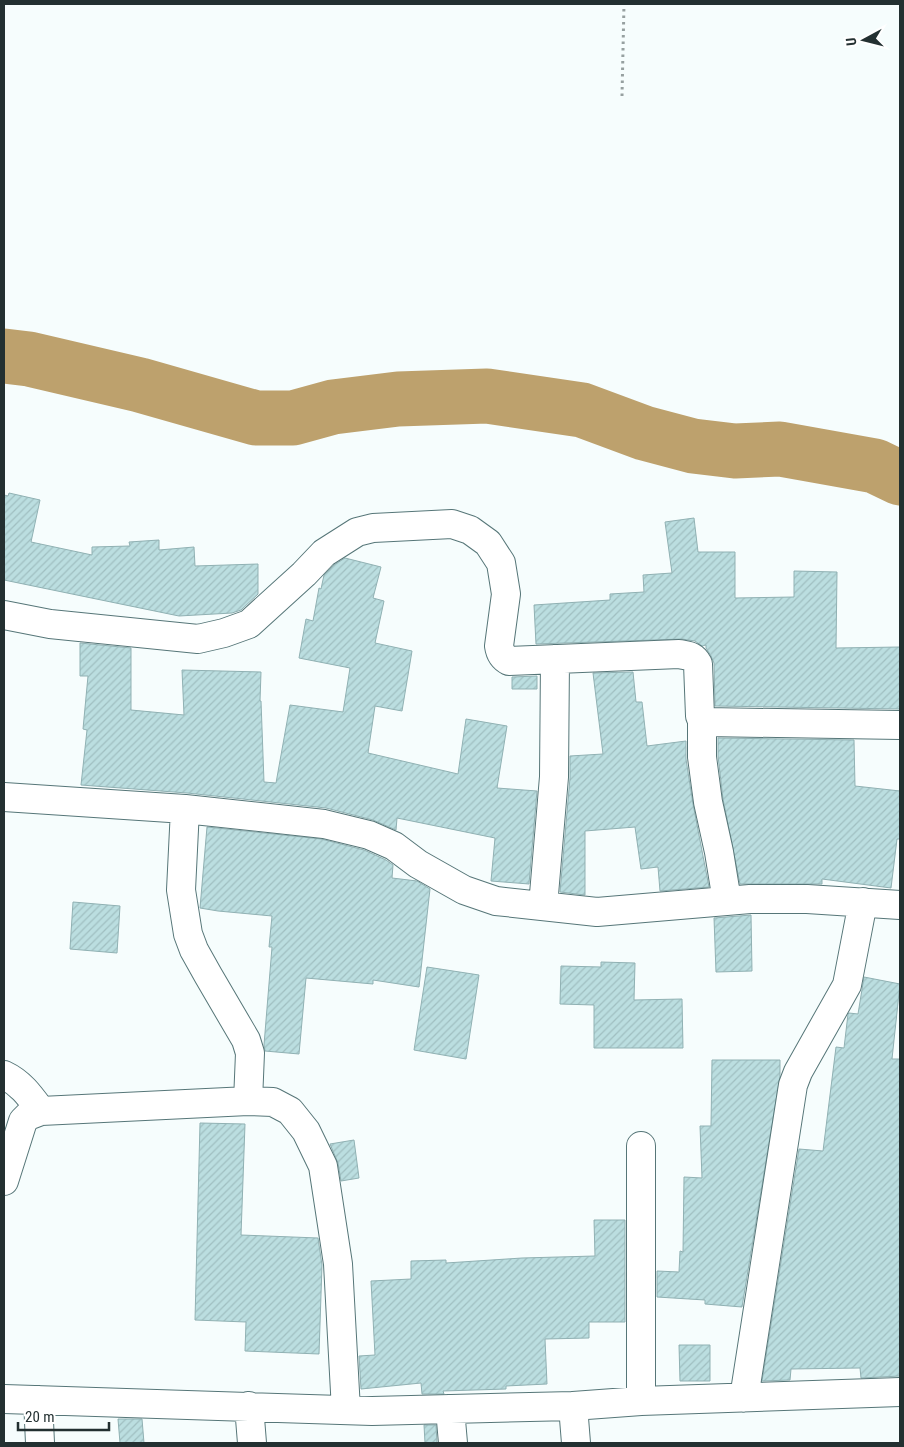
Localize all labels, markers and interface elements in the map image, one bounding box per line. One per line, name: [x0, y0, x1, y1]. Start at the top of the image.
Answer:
north arrow: [839, 15, 889, 65]
text: U: [843, 37, 860, 47]
scale bar: [18, 1400, 109, 1432]
text: 20 m: [25, 1408, 55, 1426]

